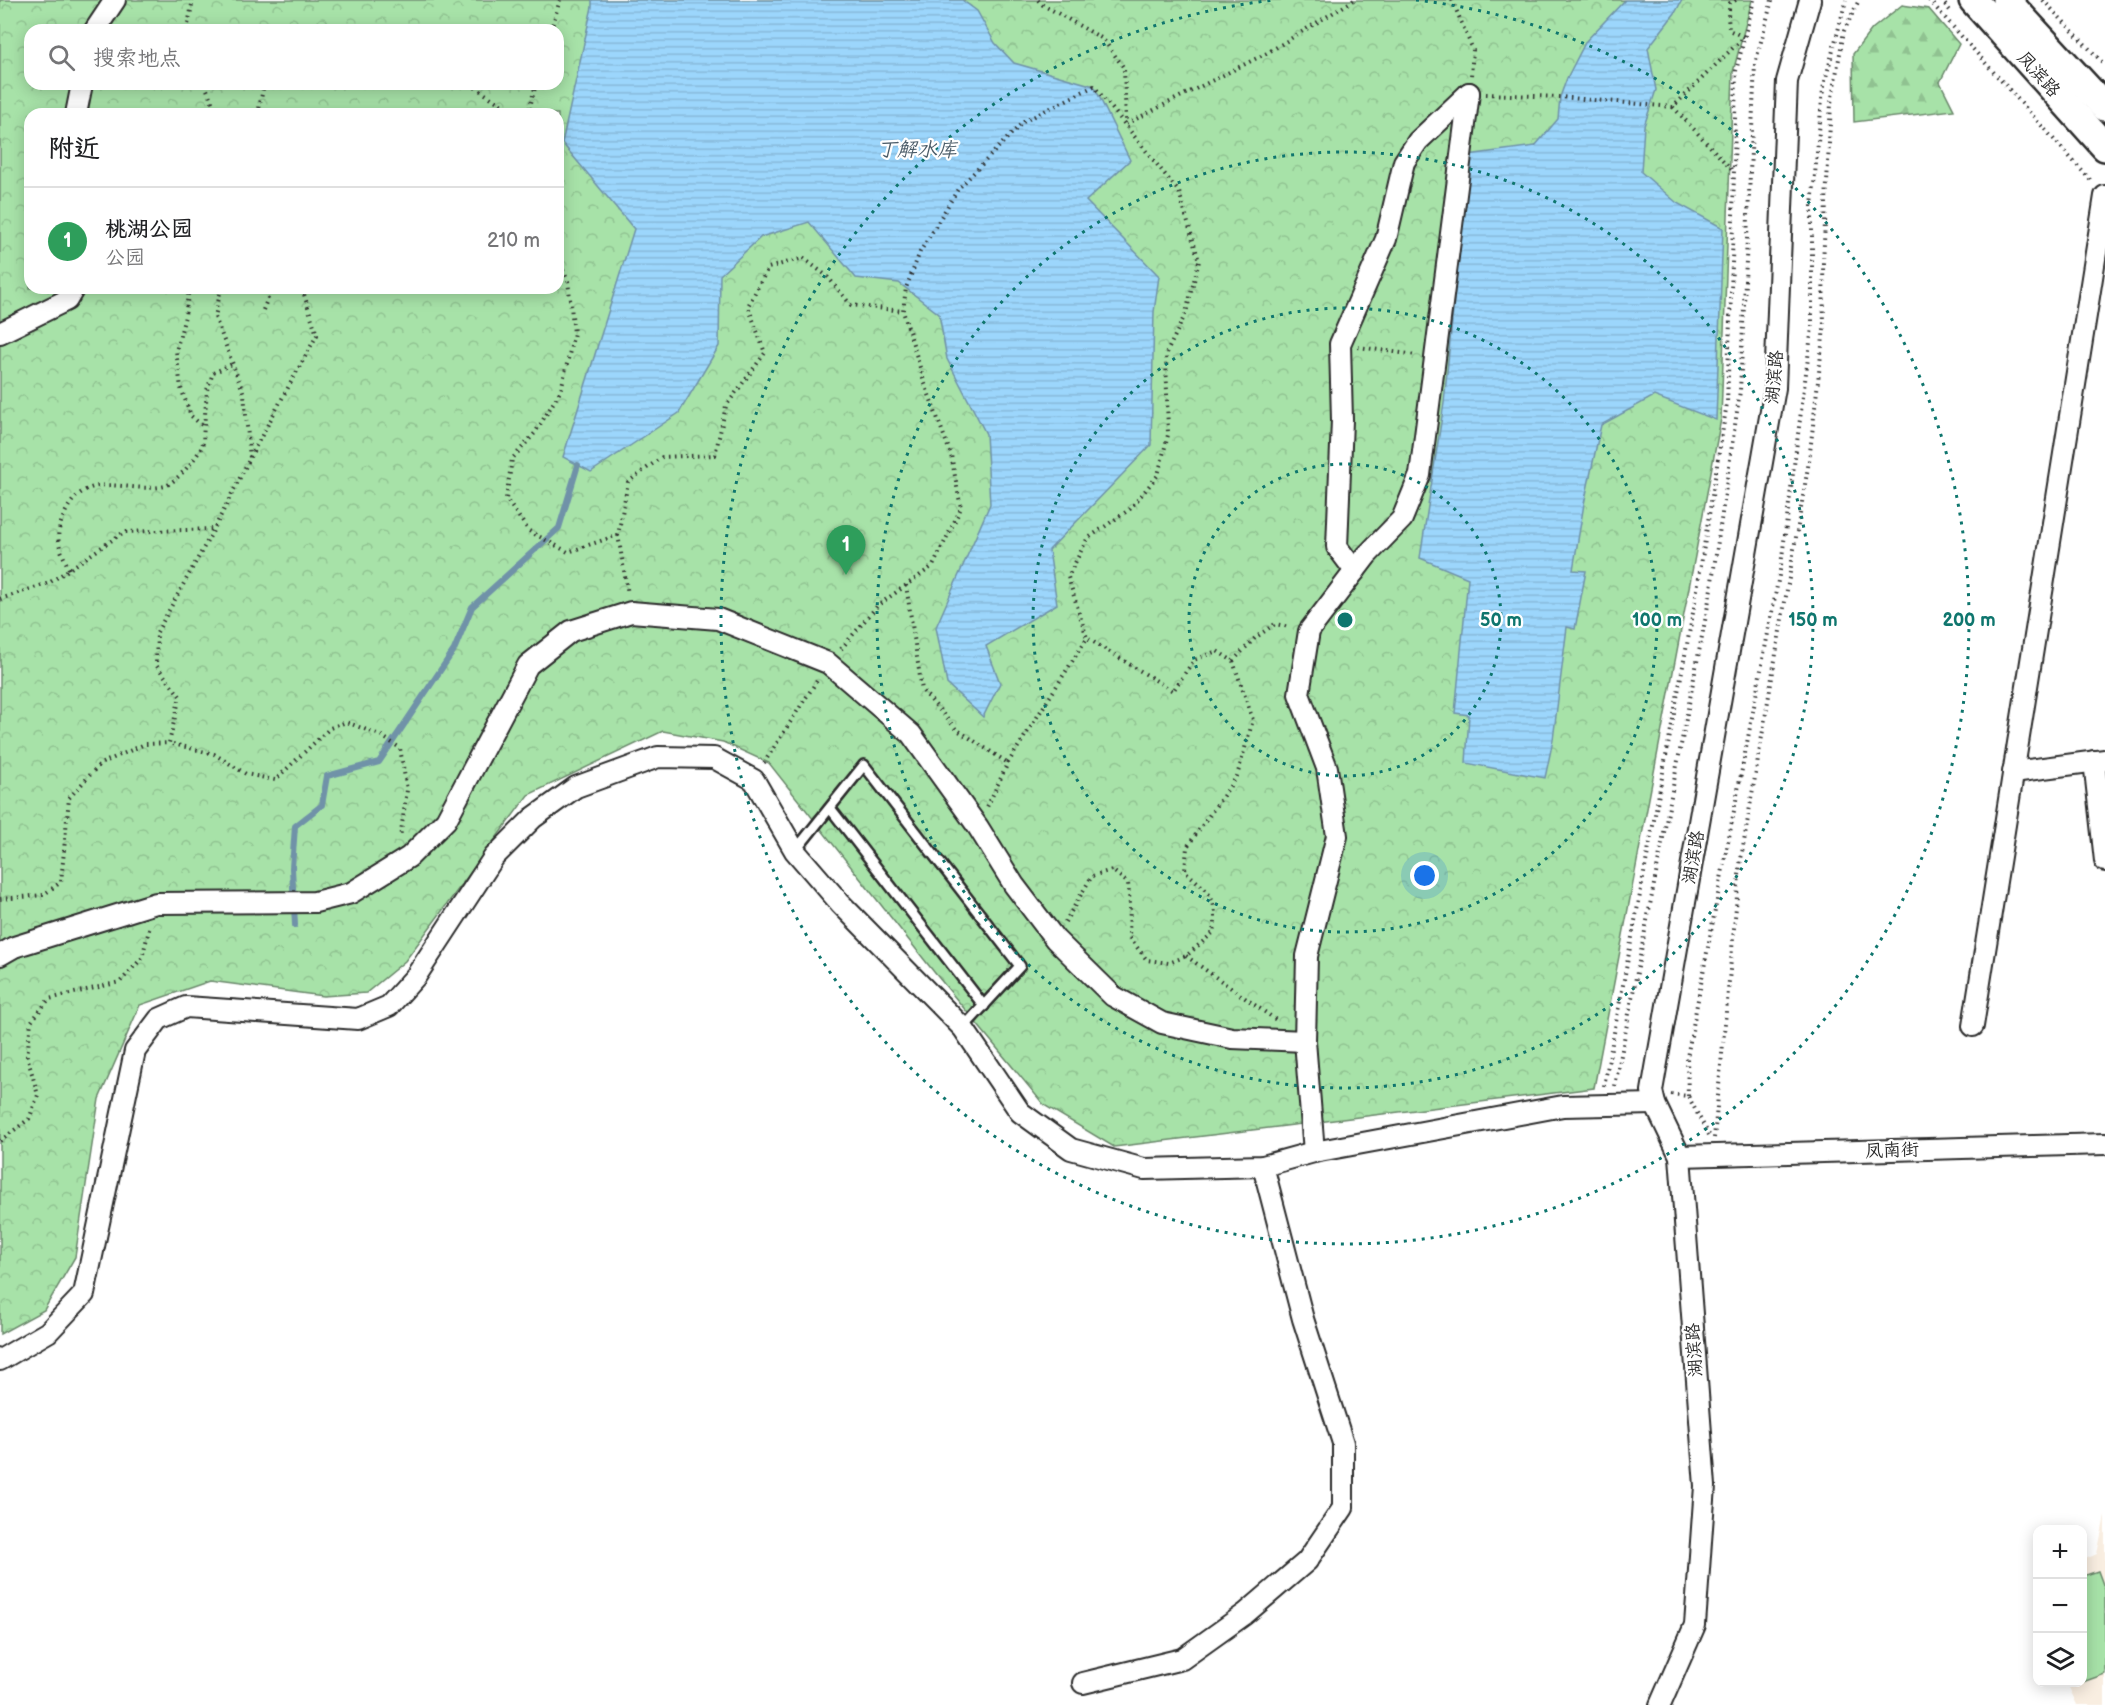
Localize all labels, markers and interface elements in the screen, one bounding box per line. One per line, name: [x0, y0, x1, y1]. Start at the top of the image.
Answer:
search box: [24, 24, 564, 90]
icon: search: [45, 41, 78, 74]
text: 搜索地点: [93, 45, 181, 72]
street label: 凤滨路: [2013, 47, 2064, 101]
text: 附近: [48, 134, 100, 165]
water label: 丁解水库: [877, 138, 959, 162]
text: 桃湖公园: [105, 216, 193, 243]
text: 1: [63, 229, 72, 253]
text: 210 m: [487, 229, 540, 253]
text: 公园: [105, 246, 145, 270]
street label: 湖滨路: [1762, 349, 1787, 405]
pin: 1: [826, 526, 866, 575]
centre of rings: [1335, 610, 1355, 630]
text: 50 m: [1480, 610, 1522, 631]
text: 100 m: [1632, 610, 1682, 631]
text: 150 m: [1788, 610, 1838, 631]
text: 200 m: [1942, 610, 1996, 631]
street label: 湖滨路: [1678, 829, 1709, 885]
your location: [1410, 861, 1439, 890]
street label: 凤南街: [1865, 1139, 1919, 1162]
street label: 湖滨路: [1682, 1322, 1707, 1378]
map controls: [2033, 1525, 2087, 1687]
button: +: [2033, 1525, 2087, 1579]
button: −: [2033, 1579, 2087, 1633]
button: layers: [2033, 1633, 2087, 1687]

